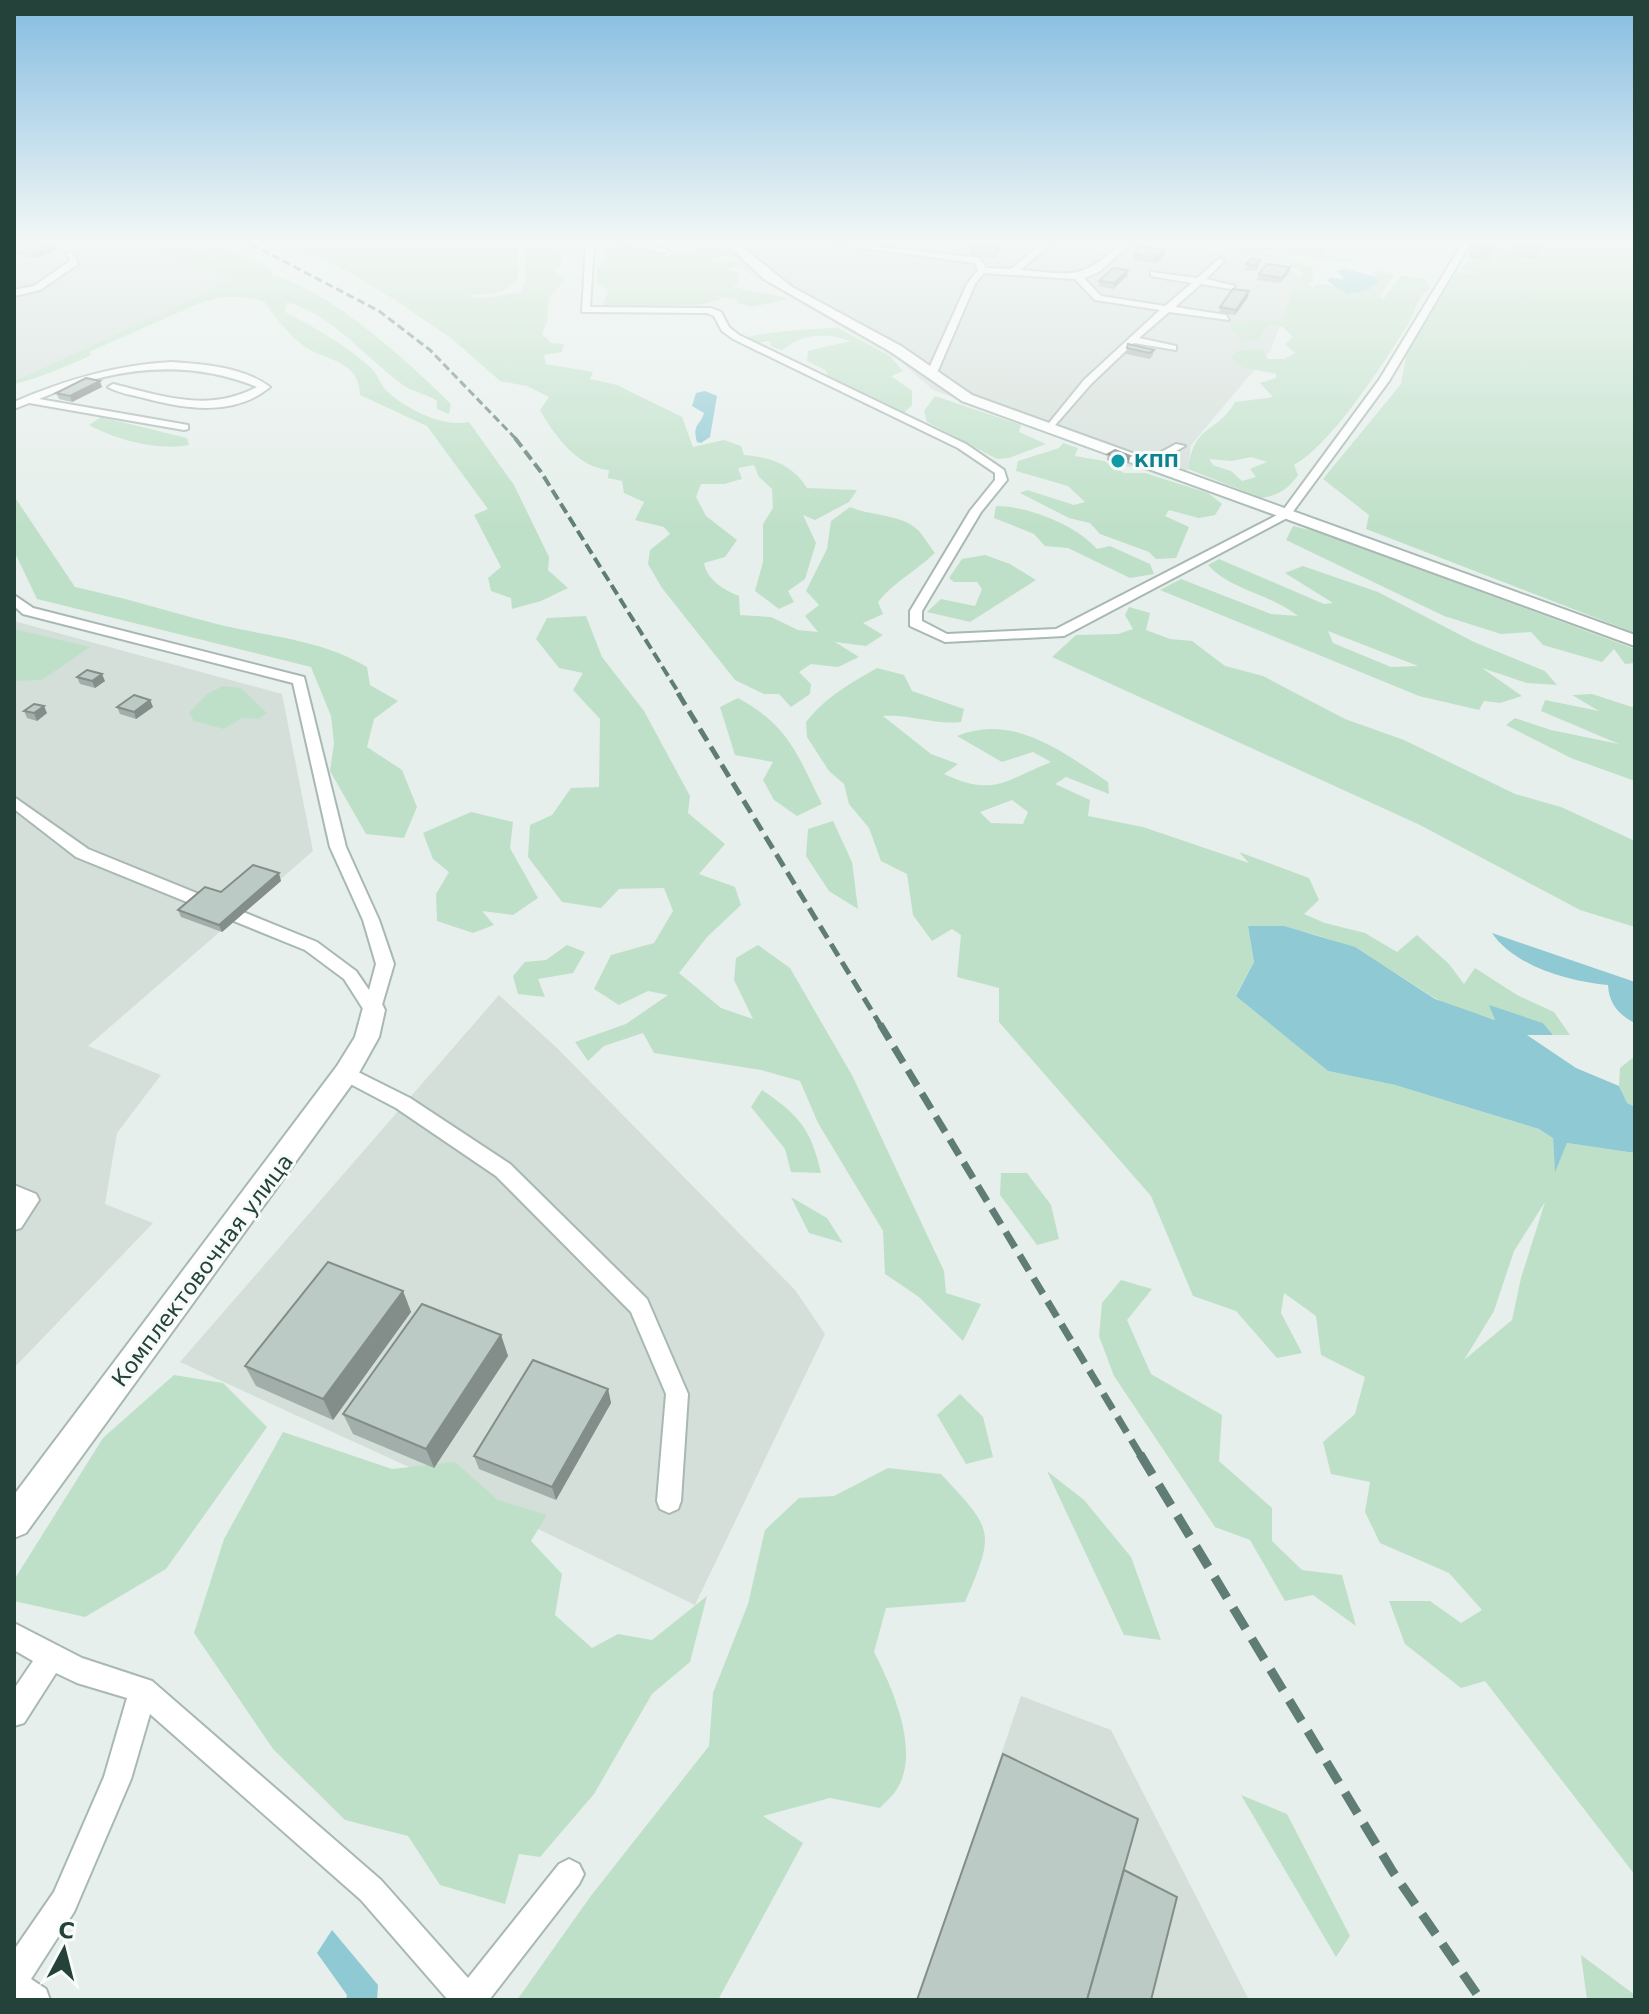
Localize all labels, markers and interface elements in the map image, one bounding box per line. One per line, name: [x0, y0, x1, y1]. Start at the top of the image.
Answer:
place label: КПП: [1134, 450, 1179, 471]
marker: КПП: [1109, 452, 1127, 470]
street label: Комплектовочная улица: [107, 1149, 298, 1391]
north arrow: [24, 1910, 104, 1990]
text: С: [57, 1917, 76, 1944]

